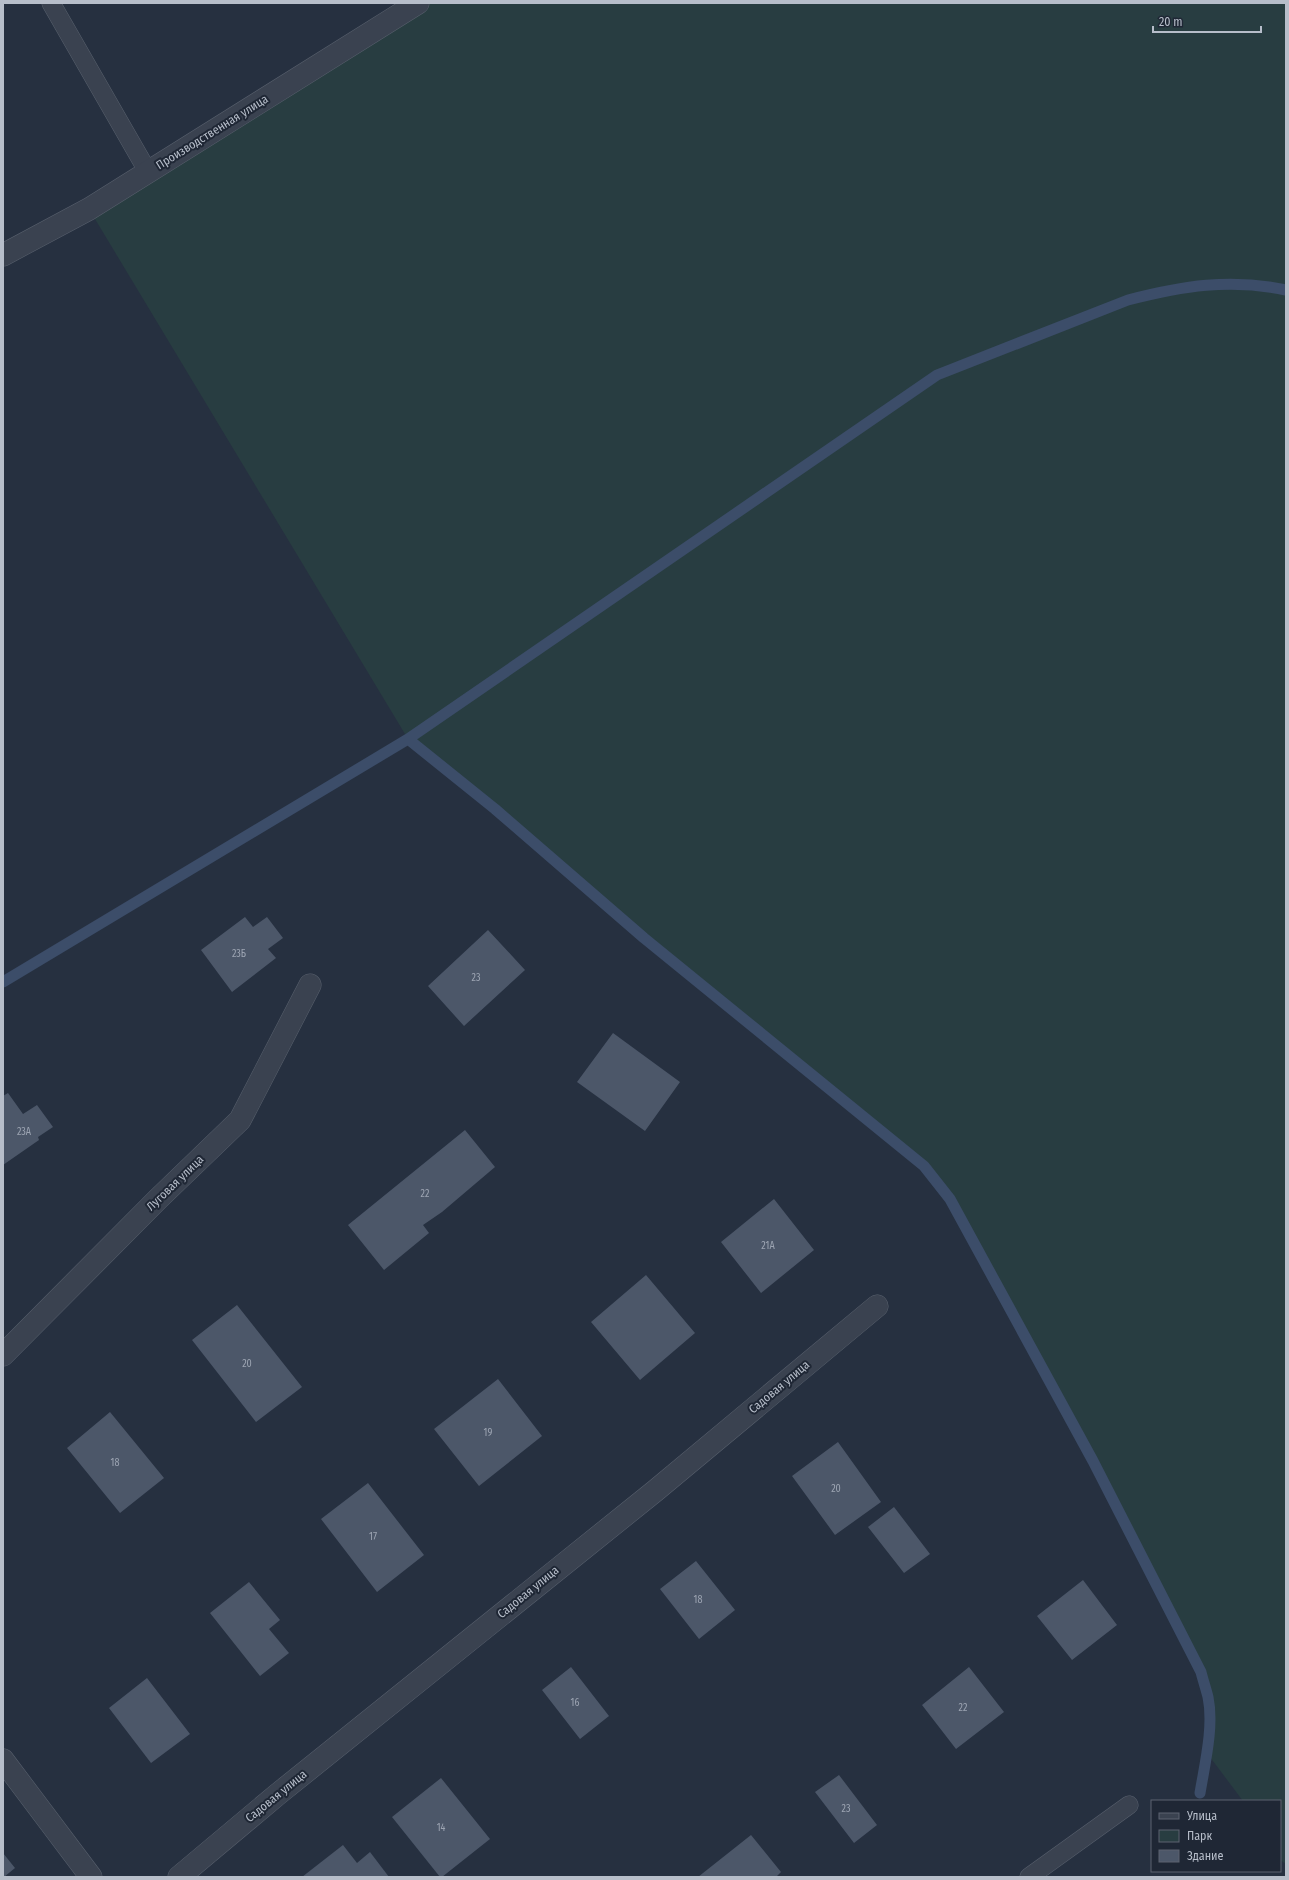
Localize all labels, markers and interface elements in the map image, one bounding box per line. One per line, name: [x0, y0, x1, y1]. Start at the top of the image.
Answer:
scale bar: [1153, 8, 1261, 34]
text: 20 m: [1159, 15, 1183, 29]
street label: Производственная улица: [153, 92, 271, 172]
house number: 23Б: [232, 948, 246, 960]
house number: 23: [472, 972, 481, 984]
house number: 23А: [17, 1126, 32, 1138]
street label: Луговая улица: [144, 1152, 206, 1214]
house number: 22: [421, 1188, 430, 1200]
house number: 21А: [761, 1240, 775, 1252]
house number: 20: [242, 1358, 252, 1370]
street label: Садовая улица: [746, 1358, 812, 1416]
house number: 19: [484, 1427, 493, 1439]
house number: 18: [111, 1457, 119, 1469]
house number: 20: [831, 1483, 841, 1495]
house number: 17: [369, 1531, 377, 1543]
street label: Садовая улица: [495, 1563, 562, 1621]
house number: 18: [694, 1594, 702, 1606]
house number: 16: [571, 1697, 579, 1709]
house number: 22: [959, 1702, 968, 1714]
street label: Садовая улица: [243, 1767, 310, 1825]
legend: [1151, 1800, 1281, 1872]
house number: 23: [842, 1803, 851, 1815]
text: Улица: [1186, 1809, 1217, 1823]
house number: 14: [437, 1822, 446, 1834]
text: Парк: [1187, 1829, 1213, 1843]
text: Здание: [1187, 1849, 1223, 1863]

